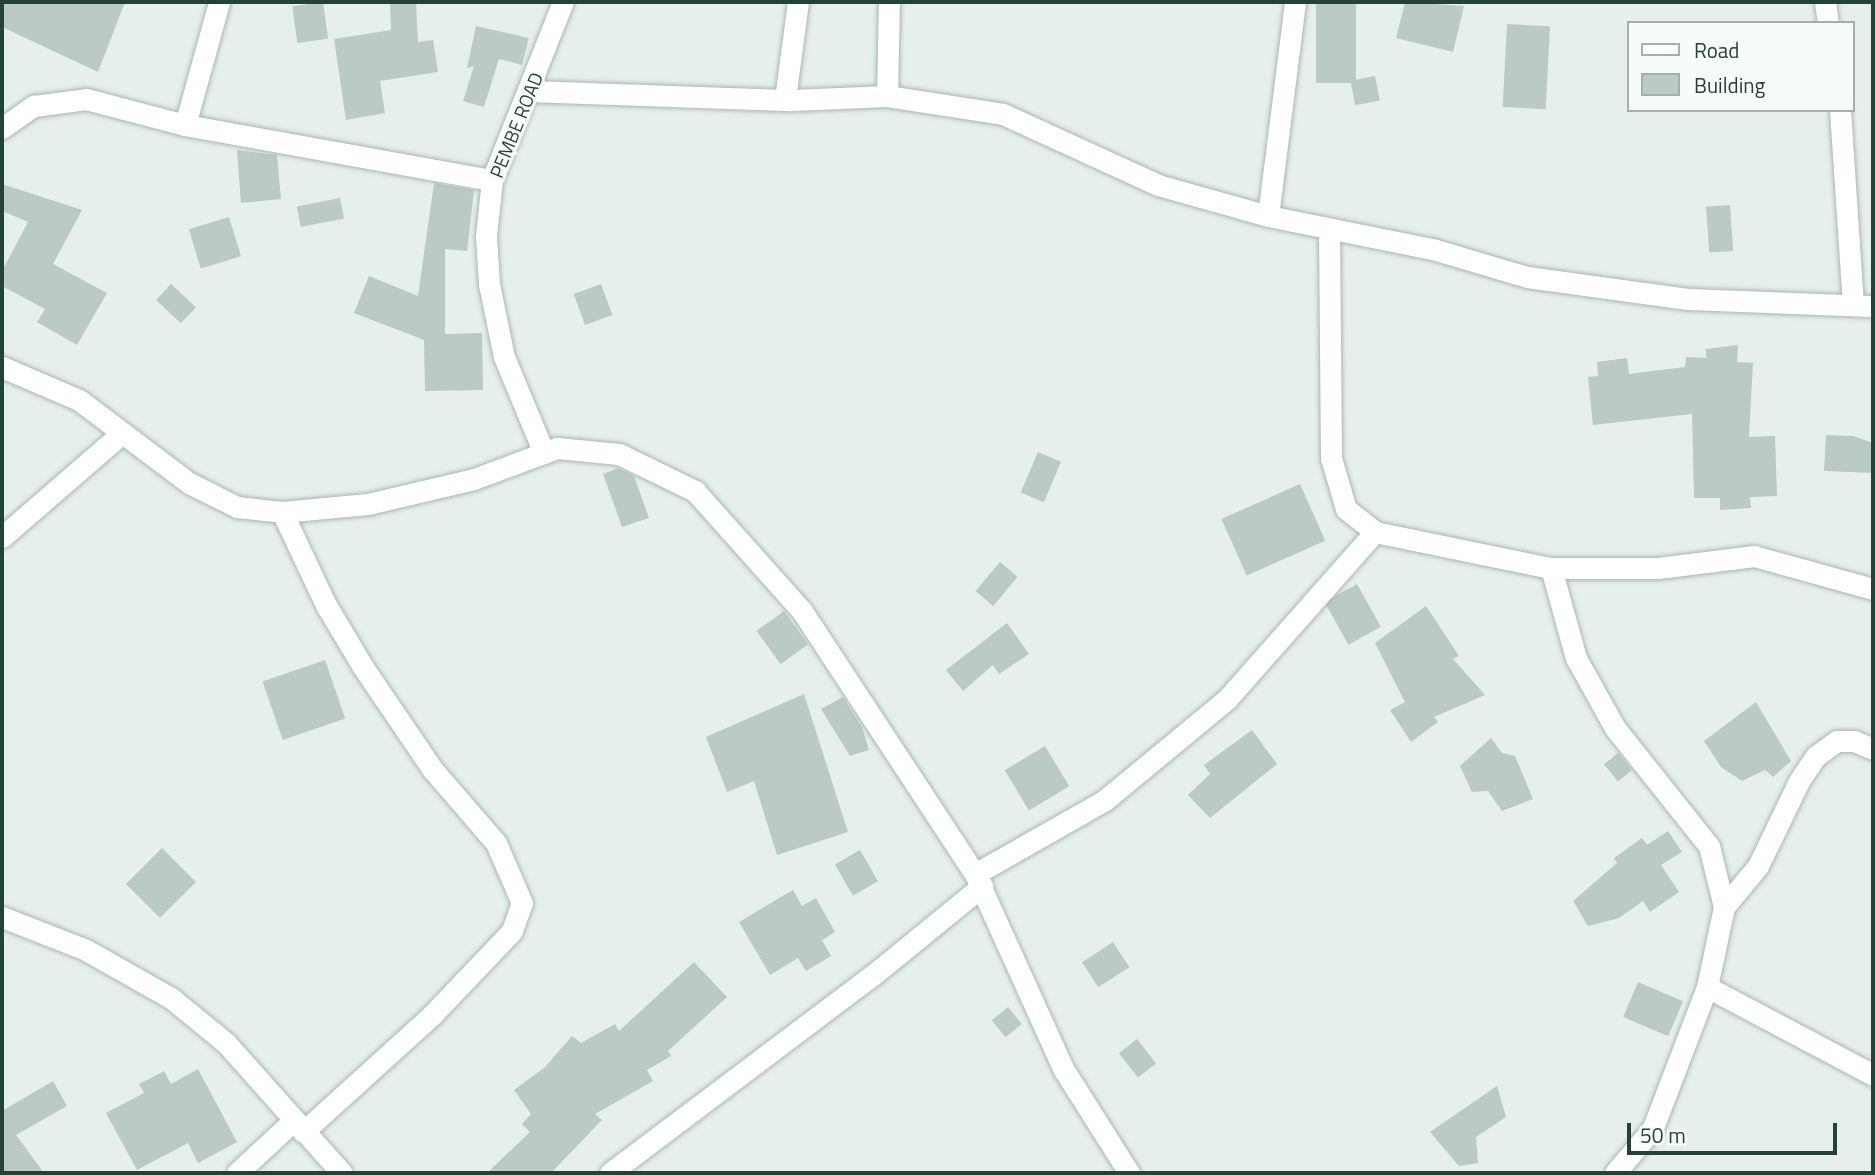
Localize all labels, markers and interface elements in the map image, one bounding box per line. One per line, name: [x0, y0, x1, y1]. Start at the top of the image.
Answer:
legend: [1626, 21, 1854, 112]
text: Road: [1694, 34, 1739, 66]
street label: PEMBE ROAD: [485, 69, 547, 181]
text: Building: [1694, 69, 1765, 101]
scale bar: [1630, 1108, 1840, 1152]
text: 50 m: [1640, 1119, 1686, 1151]

